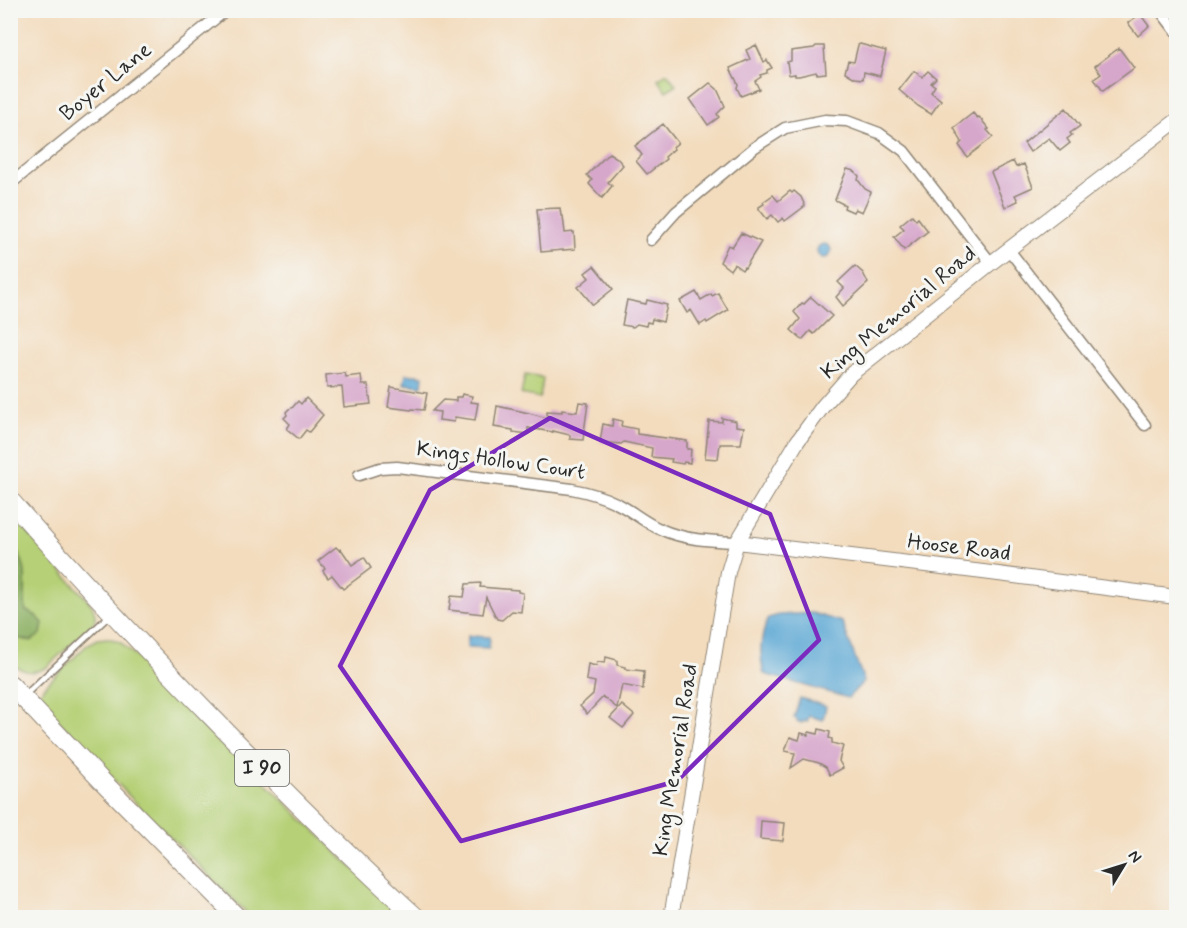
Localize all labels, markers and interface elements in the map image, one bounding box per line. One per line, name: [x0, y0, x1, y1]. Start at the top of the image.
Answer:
street label: Boyer Lane: [54, 36, 158, 128]
street label: King Memorial Road: [816, 240, 984, 389]
street label: Kings Hollow Court: [414, 435, 587, 490]
street label: Hoose Road: [906, 528, 1012, 568]
street label: King Memorial Road: [647, 662, 708, 859]
road number: I 90: [235, 750, 289, 786]
north arrow: [1094, 835, 1154, 895]
text: N: [1123, 846, 1146, 867]

